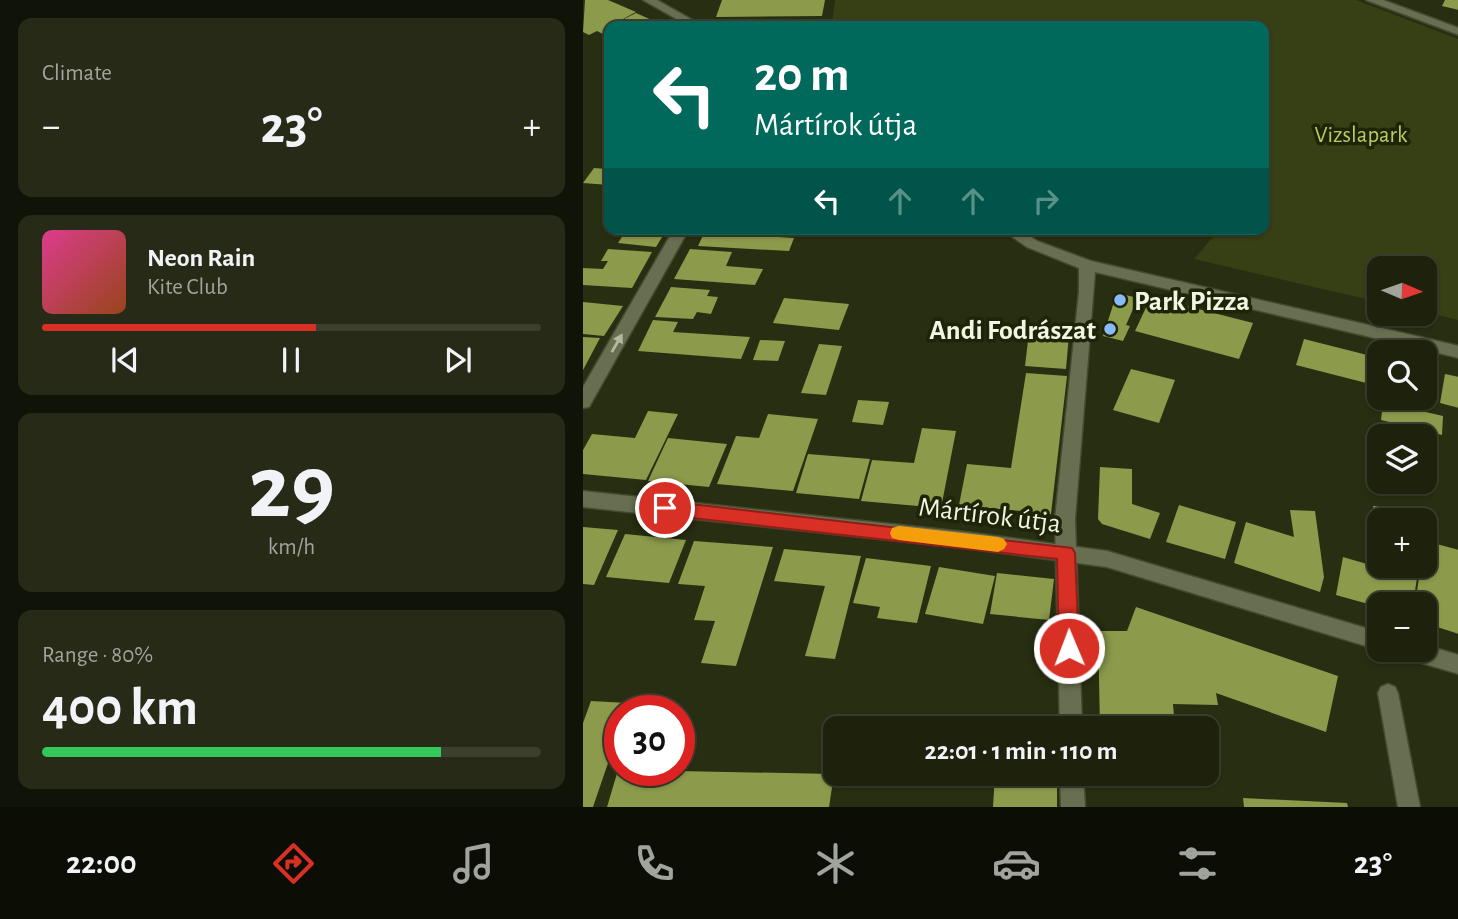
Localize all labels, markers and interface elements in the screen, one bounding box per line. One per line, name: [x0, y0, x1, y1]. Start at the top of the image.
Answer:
icon: left: [639, 49, 730, 140]
text: 20 m: [754, 51, 850, 100]
text: Climate: [42, 62, 112, 85]
text: 23°: [260, 100, 323, 152]
text: −: [42, 108, 60, 146]
text: +: [523, 108, 541, 146]
text: Mártírok útja: [754, 109, 917, 141]
park label: Vizslapark: [1315, 124, 1408, 147]
icon: left: [808, 182, 846, 220]
icon: ahead: [881, 182, 919, 220]
icon: ahead: [954, 182, 992, 220]
icon: right: [1027, 182, 1065, 220]
text: Neon Rain: [147, 245, 255, 271]
north arrow: [1367, 256, 1437, 326]
map controls: [1367, 256, 1437, 662]
text: Kite Club: [147, 276, 228, 299]
place label: Park Pizza: [1134, 288, 1250, 316]
marker: Park Pizza: [1112, 292, 1128, 308]
place label: Andi Fodrászat: [929, 317, 1097, 345]
marker: Andi Fodrászat: [1102, 321, 1118, 337]
one-way arrow: [611, 333, 623, 352]
button: search: [1367, 340, 1437, 410]
icon: previous: [106, 341, 144, 379]
icon: pause: [272, 341, 310, 379]
icon: next: [439, 341, 477, 379]
button: layers: [1367, 424, 1437, 494]
text: 29: [248, 443, 335, 534]
pin: [635, 478, 695, 538]
icon: arrive: [646, 489, 684, 527]
street label: Mártírok útja: [917, 493, 1062, 539]
button: +: [1367, 508, 1437, 578]
text: km/h: [268, 536, 315, 559]
button: −: [1367, 592, 1437, 662]
position arrow: [1032, 611, 1106, 685]
text: Range · 80%: [42, 644, 153, 667]
text: 400 km: [42, 682, 198, 734]
speed limit sign: 30: [604, 695, 695, 786]
text: 22:01 · 1 min · 110 m: [925, 738, 1117, 764]
icon: directions: [269, 839, 318, 888]
icon: music: [449, 839, 498, 888]
icon: phone: [630, 839, 679, 888]
icon: climate: [811, 839, 860, 888]
icon: car: [992, 839, 1041, 888]
icon: filters: [1173, 839, 1222, 888]
text: 22:00: [66, 847, 137, 879]
text: 23°: [1354, 847, 1392, 879]

